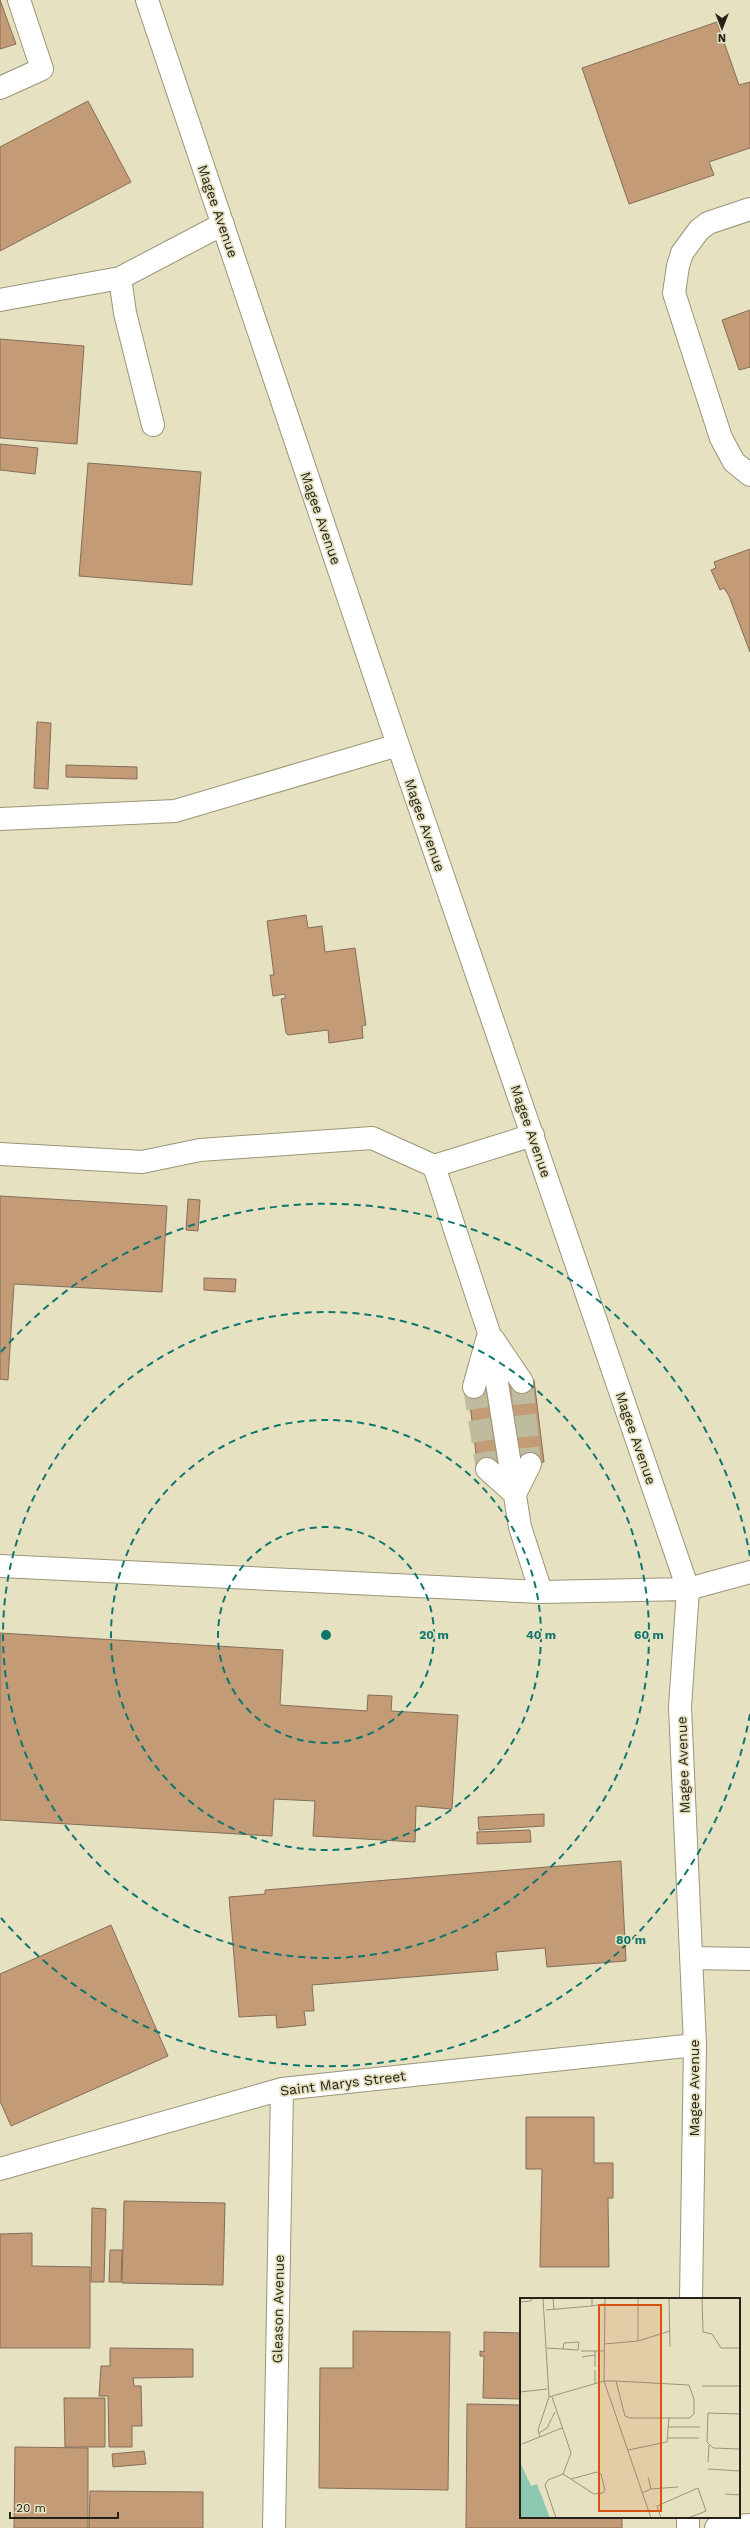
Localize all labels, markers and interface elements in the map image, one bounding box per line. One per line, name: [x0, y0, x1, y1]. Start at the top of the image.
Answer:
north arrow: [702, 8, 742, 48]
text: N: [718, 31, 726, 44]
street label: Magee Avenue: [195, 162, 241, 260]
street label: Magee Avenue: [298, 469, 344, 567]
street label: Magee Avenue: [402, 776, 448, 874]
street label: Magee Avenue: [508, 1082, 554, 1180]
street label: Magee Avenue: [613, 1389, 659, 1487]
centre of rings: [319, 1628, 333, 1642]
text: 20 m: [419, 1628, 449, 1642]
text: 40 m: [526, 1628, 556, 1642]
text: 60 m: [634, 1628, 664, 1642]
street label: Magee Avenue: [673, 1716, 693, 1814]
text: 80 m: [616, 1933, 646, 1947]
street label: Magee Avenue: [686, 2039, 702, 2137]
street label: Saint Marys Street: [279, 2067, 407, 2099]
street label: Gleason Avenue: [269, 2255, 287, 2363]
inset map: [520, 2298, 740, 2518]
scale bar: [10, 2494, 118, 2520]
text: 20 m: [16, 2501, 46, 2515]

